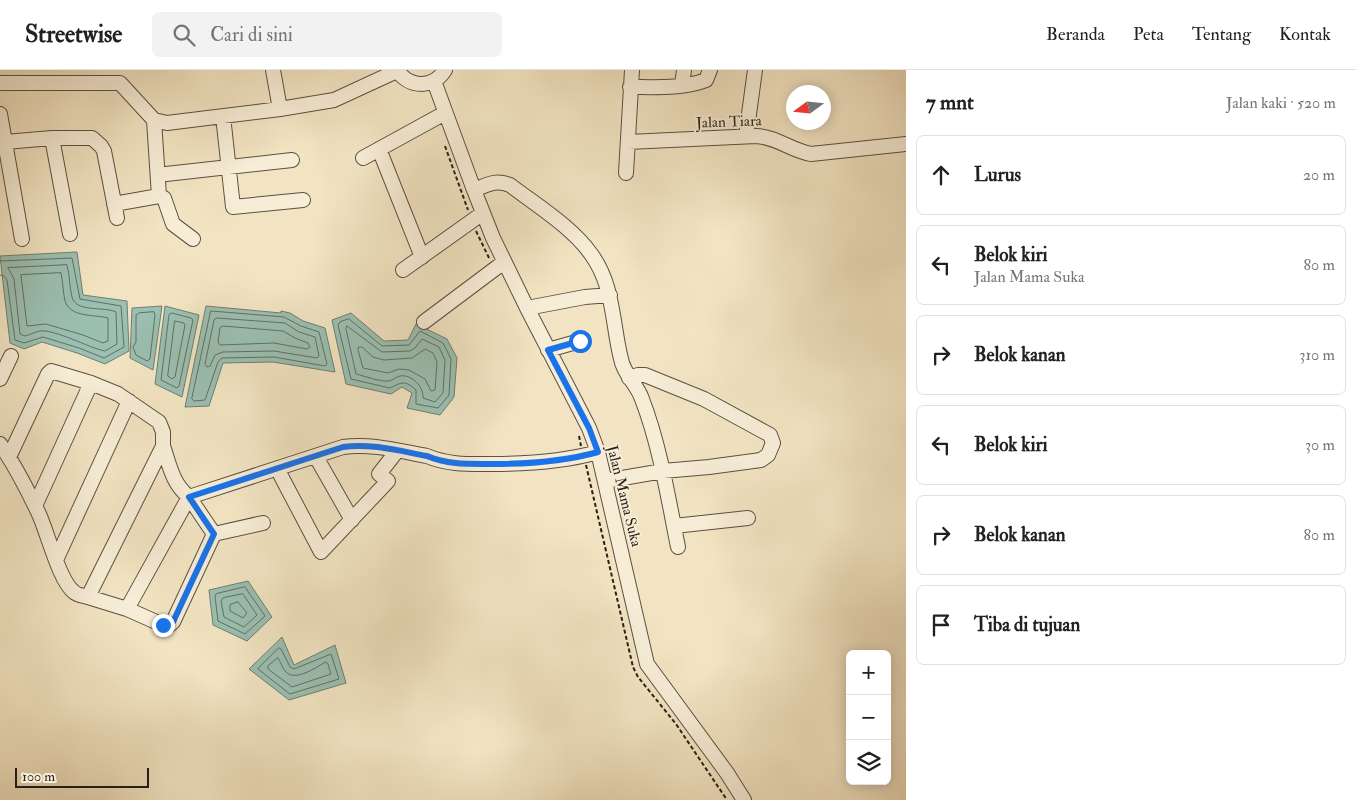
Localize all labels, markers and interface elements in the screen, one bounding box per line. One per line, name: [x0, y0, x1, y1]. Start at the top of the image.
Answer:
search box: [152, 12, 502, 57]
text: Streetwise: [25, 19, 122, 50]
icon: search: [170, 21, 198, 49]
text: Cari di sini: [210, 23, 293, 47]
text: Beranda: [1046, 23, 1105, 46]
text: Peta: [1133, 23, 1164, 46]
text: Tentang: [1192, 23, 1251, 46]
text: Kontak: [1279, 23, 1331, 46]
north arrow: [786, 85, 831, 130]
text: 7 mnt: [926, 89, 974, 116]
text: Jalan kaki · 520 m: [1226, 93, 1336, 113]
street label: Jalan Tiara: [695, 111, 763, 134]
icon: ahead: [927, 161, 955, 189]
text: Lurus: [974, 163, 1021, 187]
text: 20 m: [1303, 165, 1335, 185]
text: Belok kiri: [974, 243, 1048, 267]
icon: left: [927, 251, 955, 279]
text: 80 m: [1304, 255, 1335, 275]
text: Jalan Mama Suka: [974, 267, 1085, 287]
route start: [569, 330, 592, 353]
icon: right: [927, 341, 955, 369]
text: Belok kanan: [974, 343, 1065, 367]
text: 310 m: [1299, 345, 1335, 365]
icon: left: [927, 431, 955, 459]
text: Belok kiri: [974, 433, 1048, 457]
text: 30 m: [1305, 435, 1335, 455]
street label: Jalan Mama Suka: [601, 442, 646, 550]
icon: right: [927, 521, 955, 549]
text: Belok kanan: [974, 523, 1065, 547]
text: 80 m: [1304, 525, 1335, 545]
icon: arrive: [927, 611, 955, 639]
text: Tiba di tujuan: [974, 613, 1080, 637]
route end: [152, 614, 175, 637]
map controls: [846, 650, 891, 785]
button: +: [846, 650, 891, 695]
button: −: [846, 695, 891, 740]
button: layers: [846, 740, 891, 785]
scale bar: [15, 765, 149, 788]
text: 100 m: [22, 768, 55, 785]

